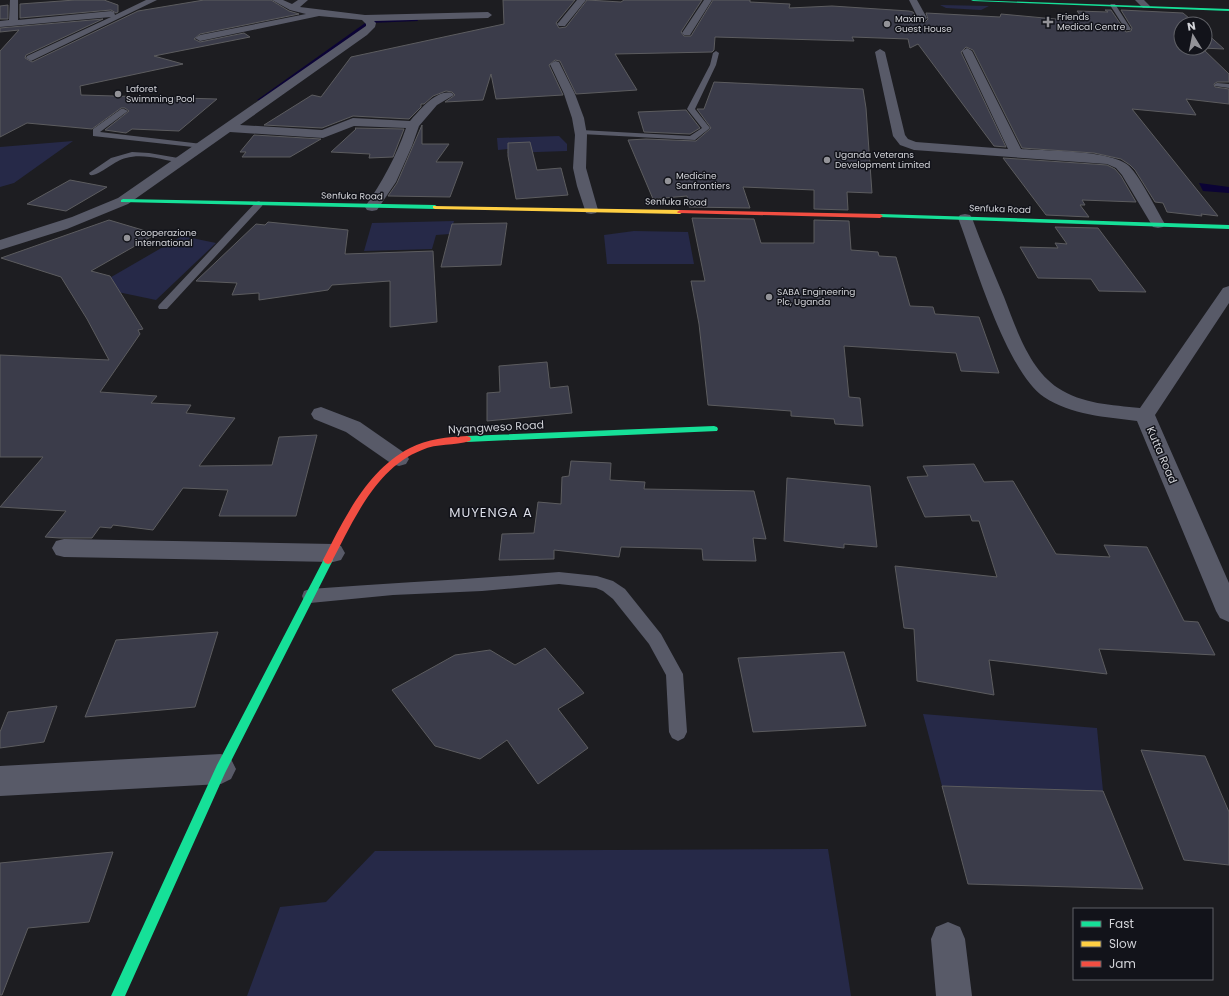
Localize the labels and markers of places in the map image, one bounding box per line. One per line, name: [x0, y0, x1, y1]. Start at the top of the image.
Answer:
place label: Friends Medical Centre: [1057, 11, 1126, 33]
place label: Maxim Guest House: [895, 13, 952, 35]
marker: Friends Medical Centre: [1042, 16, 1054, 28]
marker: Maxim Guest House: [882, 19, 892, 29]
place label: Laforet Swimming Pool: [126, 83, 195, 105]
marker: Laforet Swimming Pool: [113, 89, 123, 99]
place label: Uganda Veterans Development Limited: [835, 149, 930, 171]
marker: Uganda Veterans Development Limited: [822, 155, 832, 165]
place label: Medicine Sanfrontiers: [676, 170, 730, 192]
marker: Medicine Sanfrontiers: [663, 176, 673, 186]
place label: cooperazione international: [135, 227, 197, 249]
marker: cooperazione international: [122, 233, 132, 243]
place label: SABA Engineering Plc, Uganda: [777, 286, 855, 308]
marker: SABA Engineering Plc, Uganda: [764, 292, 774, 302]

